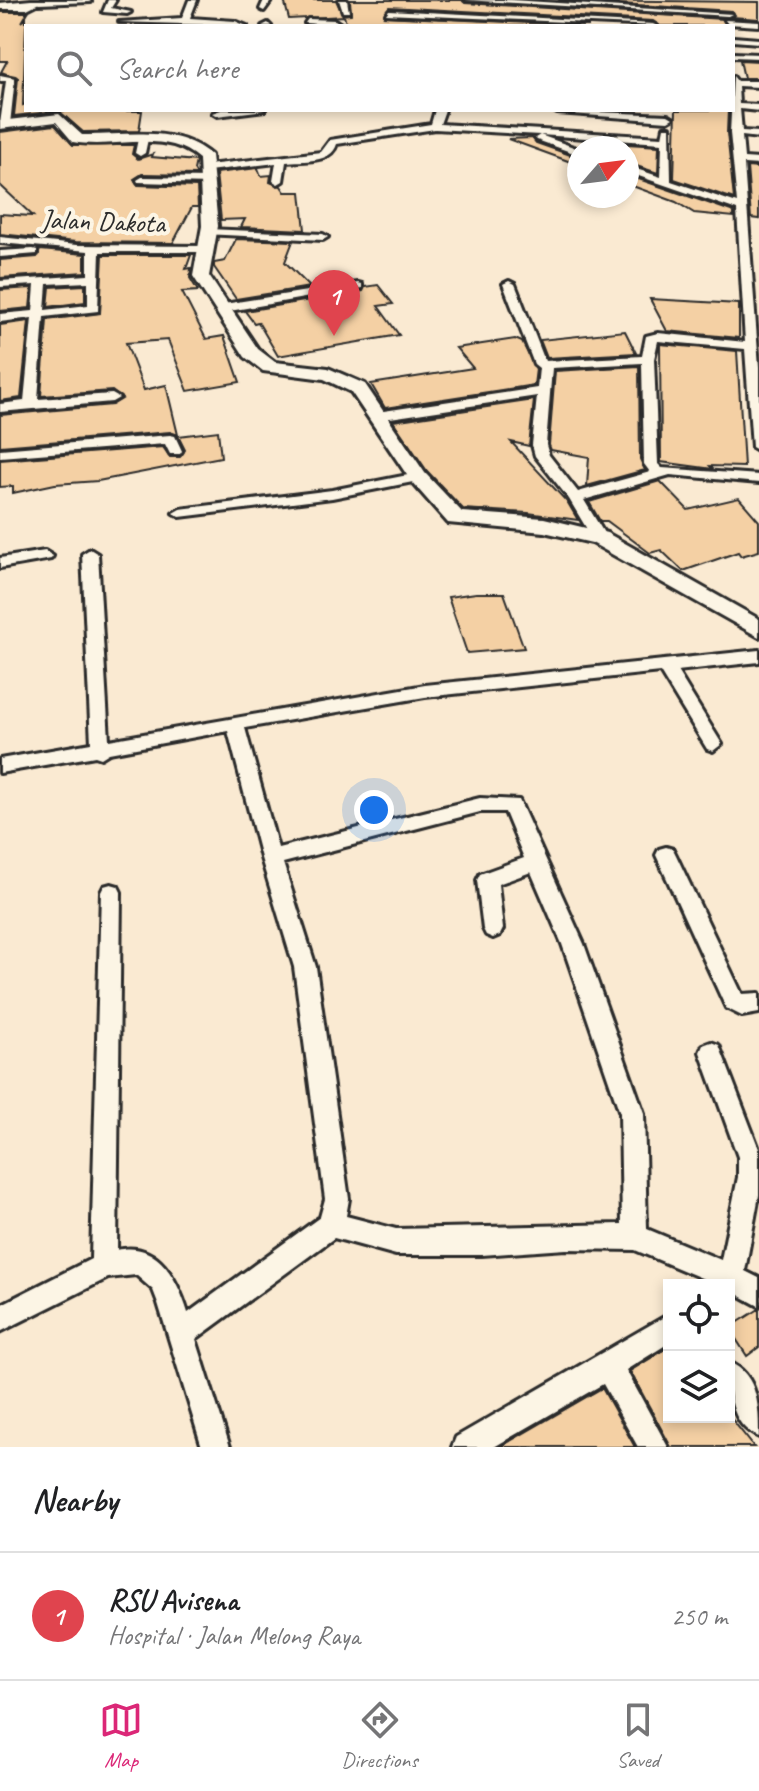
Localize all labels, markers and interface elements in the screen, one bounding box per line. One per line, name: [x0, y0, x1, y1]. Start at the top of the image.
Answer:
search box: [24, 24, 735, 112]
icon: search: [52, 46, 96, 90]
text: Search here: [116, 49, 238, 87]
north arrow: [567, 136, 639, 208]
street label: Jalan Dakota: [38, 201, 167, 241]
pin: 1: [308, 270, 360, 336]
your location: [354, 790, 394, 830]
map controls: [663, 1279, 735, 1423]
button: locate: [663, 1279, 735, 1351]
button: layers: [663, 1351, 735, 1423]
text: Nearby: [32, 1478, 118, 1521]
text: RSU Avisena: [108, 1581, 238, 1619]
text: 1: [52, 1600, 64, 1633]
text: 250 m: [671, 1600, 727, 1633]
text: Hospital · Jalan Melong Raya: [108, 1619, 360, 1652]
tab: Map: [99, 1698, 143, 1774]
tab: Directions: [341, 1698, 418, 1774]
tab: Saved: [616, 1698, 660, 1774]

